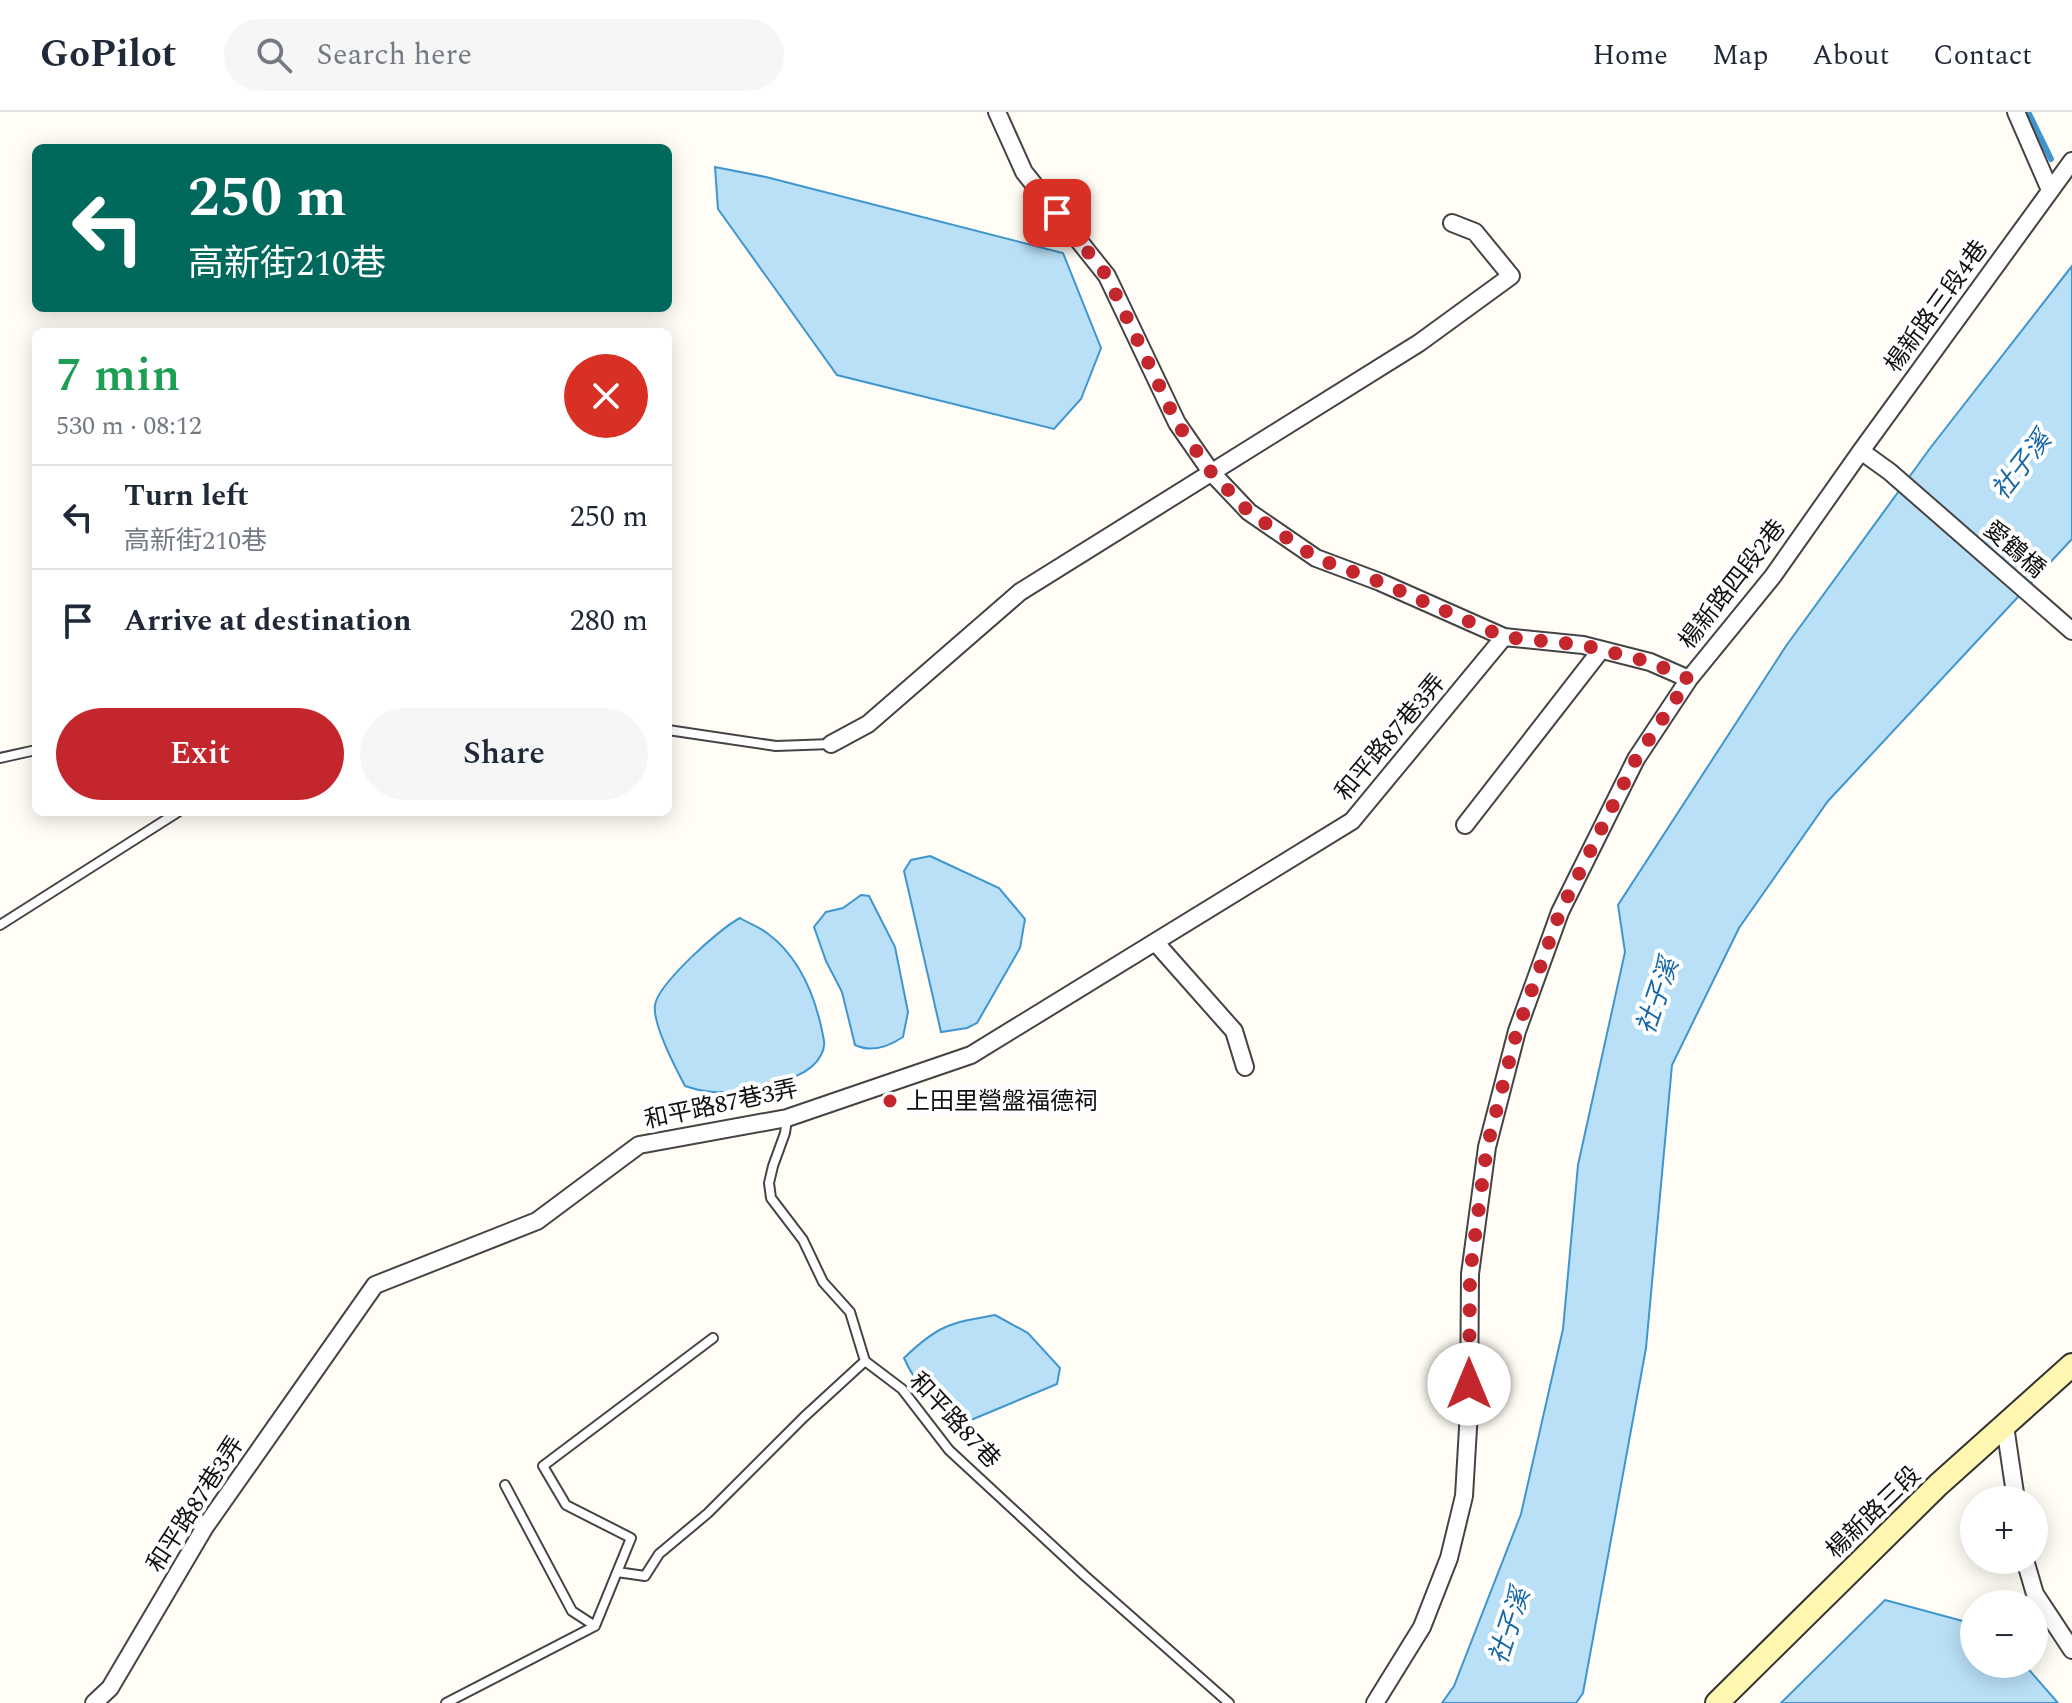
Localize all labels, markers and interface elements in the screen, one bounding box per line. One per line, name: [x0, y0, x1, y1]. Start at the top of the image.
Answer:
search box: [224, 19, 784, 91]
text: GoPilot: [40, 26, 176, 84]
text: Search here: [316, 32, 472, 78]
icon: search: [252, 33, 296, 77]
text: Home: [1592, 34, 1668, 77]
text: Map: [1712, 34, 1768, 77]
text: About: [1812, 34, 1889, 77]
text: Contact: [1933, 34, 2032, 77]
text: 250 m: [188, 156, 347, 241]
icon: left: [56, 176, 160, 280]
pin: [1023, 179, 1091, 247]
icon: arrive: [1035, 191, 1079, 235]
street label: 楊新路三段4巷: [1876, 233, 1997, 380]
text: 高新街210巷: [188, 237, 386, 292]
text: 7 min: [56, 339, 181, 412]
button: close: [564, 354, 648, 438]
text: 530 m · 08:12: [56, 406, 202, 446]
water label: 社子溪: [1982, 419, 2064, 509]
text: Turn left: [124, 473, 249, 519]
text: 250 m: [570, 494, 648, 540]
icon: left: [56, 495, 100, 539]
street label: 楊新路四段2巷: [1671, 512, 1795, 657]
street label: 愛鶴橋: [1975, 513, 2053, 587]
text: 高新街210巷: [124, 521, 267, 561]
text: Arrive at destination: [124, 598, 411, 644]
text: 280 m: [570, 598, 648, 644]
icon: arrive: [56, 599, 100, 643]
street label: 和平路87巷3弄: [1327, 666, 1455, 809]
button: Exit: [56, 708, 344, 800]
button: Share: [360, 708, 648, 800]
water label: 社子溪: [1626, 949, 1691, 1040]
street label: 和平路87巷3弄: [641, 1071, 801, 1139]
place label: 上田里營盤福德祠: [906, 1084, 1098, 1120]
marker: 上田里營盤福德祠: [881, 1092, 899, 1110]
position arrow: [1427, 1342, 1511, 1426]
street label: 和平路87巷: [900, 1365, 1008, 1477]
street label: 和平路87巷3弄: [138, 1429, 253, 1580]
street label: 楊新路三段: [1818, 1458, 1929, 1567]
map controls: [1960, 1486, 2048, 1678]
button: +: [1960, 1486, 2048, 1574]
water label: 社子溪: [1479, 1579, 1542, 1670]
button: −: [1960, 1590, 2048, 1678]

